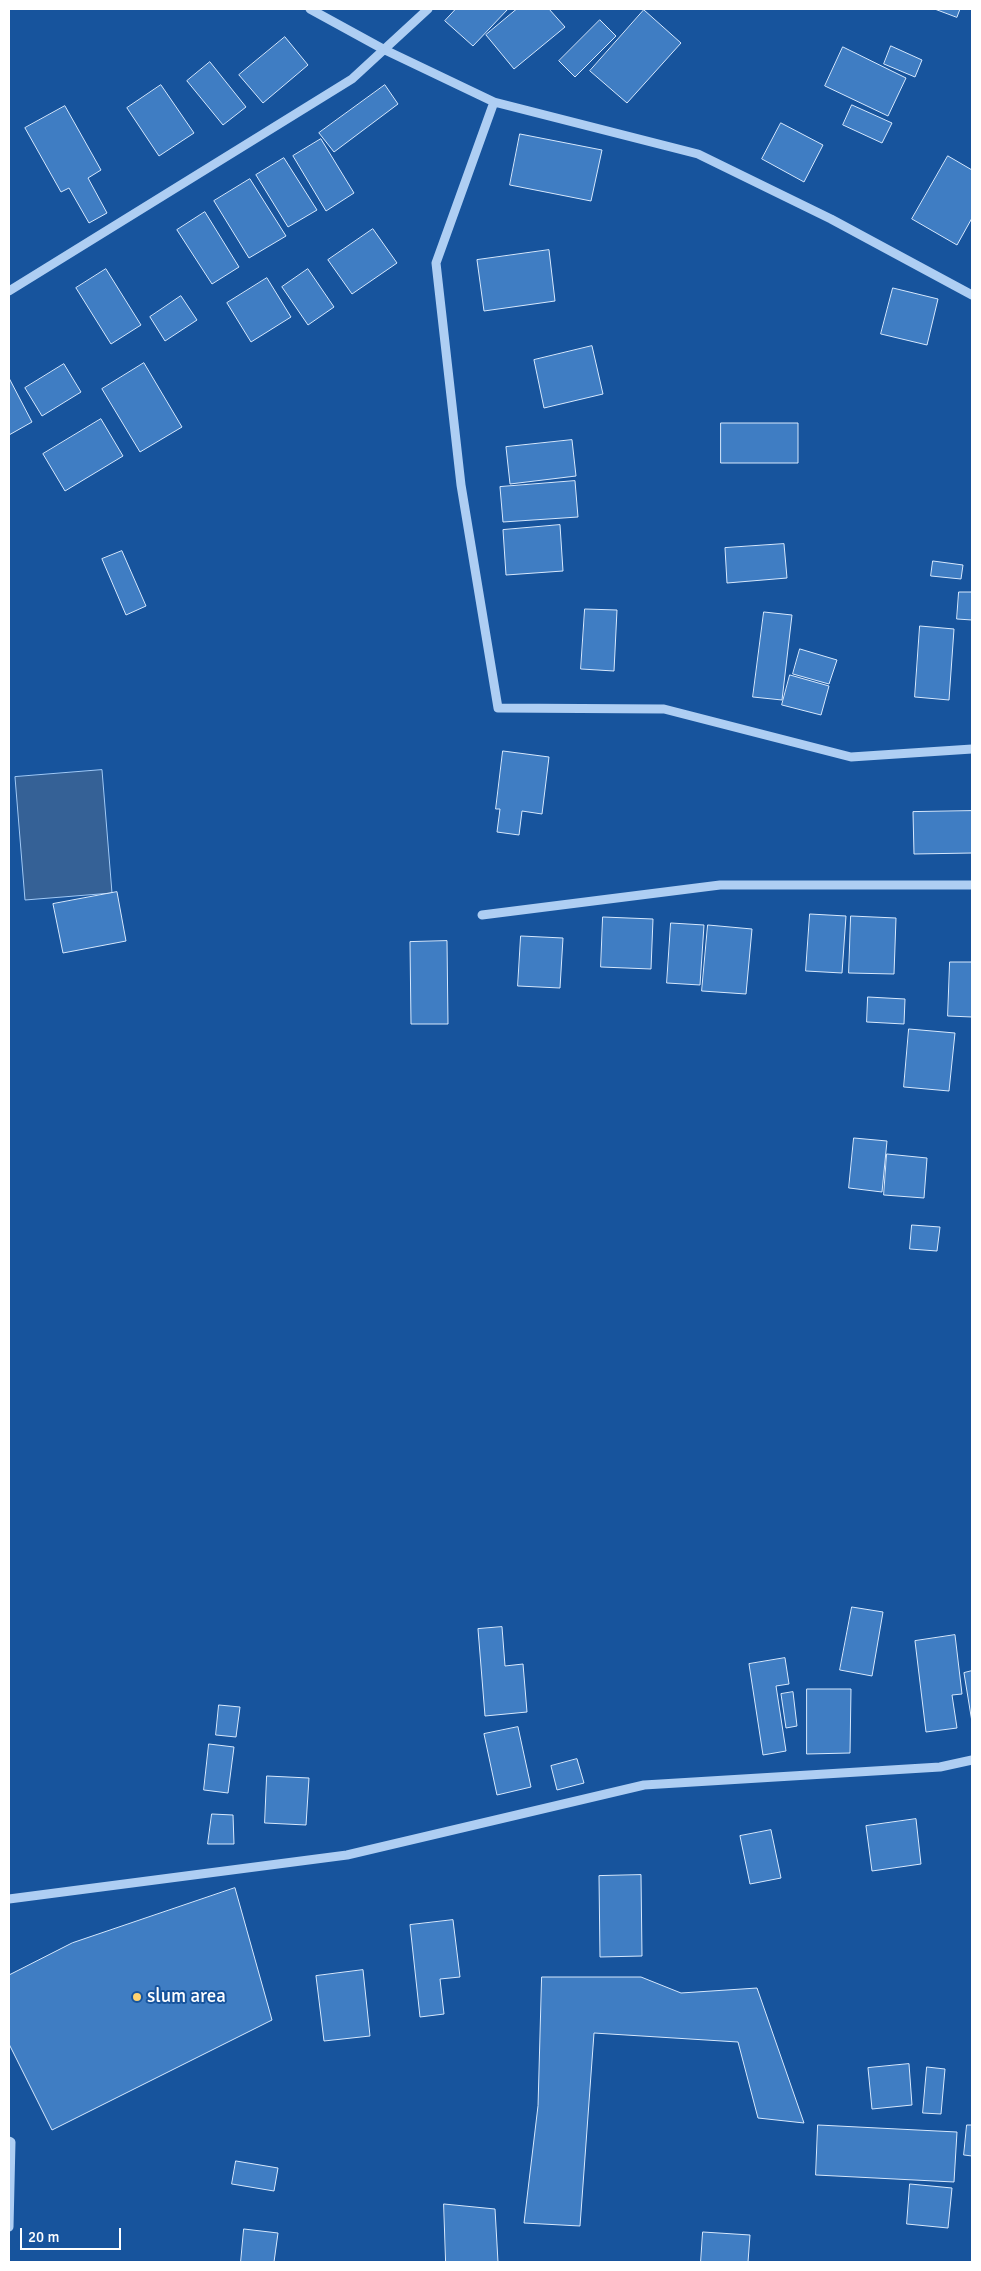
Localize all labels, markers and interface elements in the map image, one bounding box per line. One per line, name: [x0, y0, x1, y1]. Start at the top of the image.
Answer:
place label: slum area: [147, 1986, 226, 2008]
marker: slum area: [131, 1991, 143, 2003]
scale bar: [22, 2218, 124, 2250]
text: 20 m: [28, 2228, 59, 2246]

